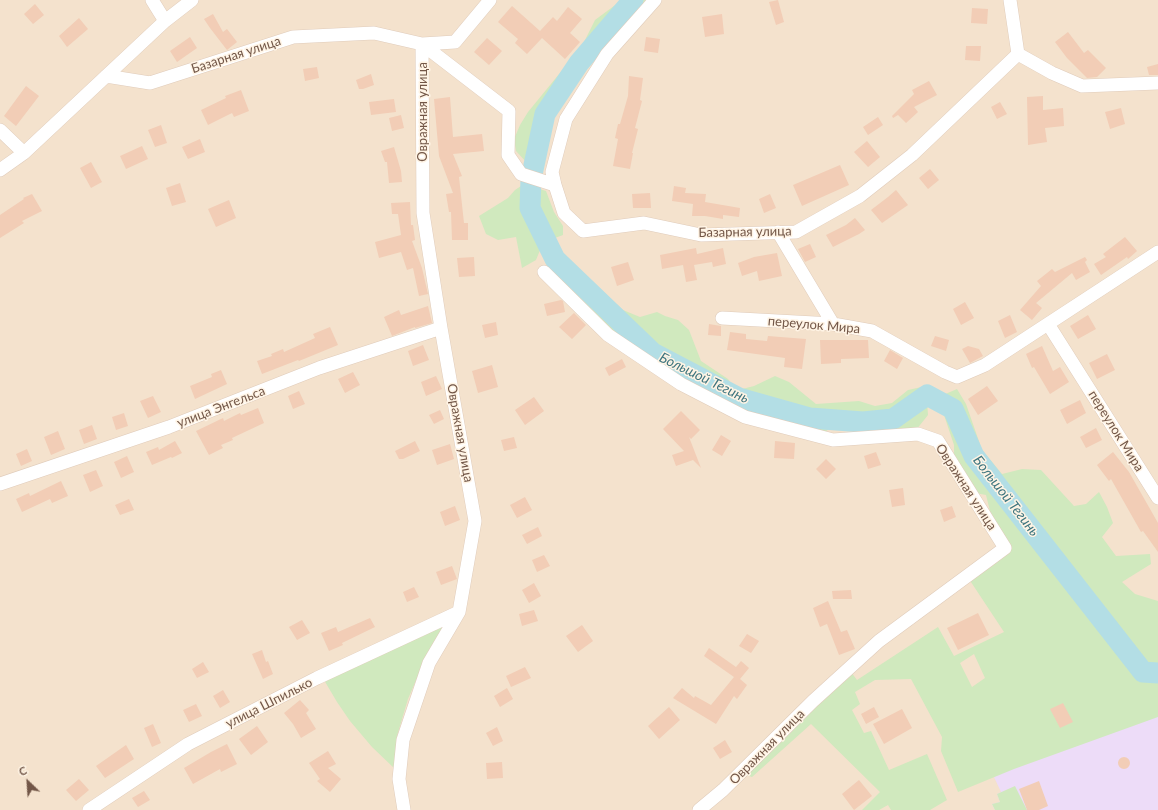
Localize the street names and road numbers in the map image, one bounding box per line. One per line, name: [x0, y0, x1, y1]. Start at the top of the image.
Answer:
street label: Базарная улица: [189, 33, 283, 77]
street label: Овражная улица: [415, 62, 431, 162]
street label: Базарная улица: [698, 223, 792, 241]
street label: переулок Мира: [767, 313, 861, 337]
street label: улица Энгельса: [175, 383, 267, 431]
street label: Овражная улица: [444, 383, 476, 483]
street label: переулок Мира: [1085, 388, 1147, 474]
street label: Овражная улица: [932, 441, 1000, 533]
street label: улица Шпилько: [223, 674, 315, 732]
street label: Овражная улица: [726, 706, 808, 788]

